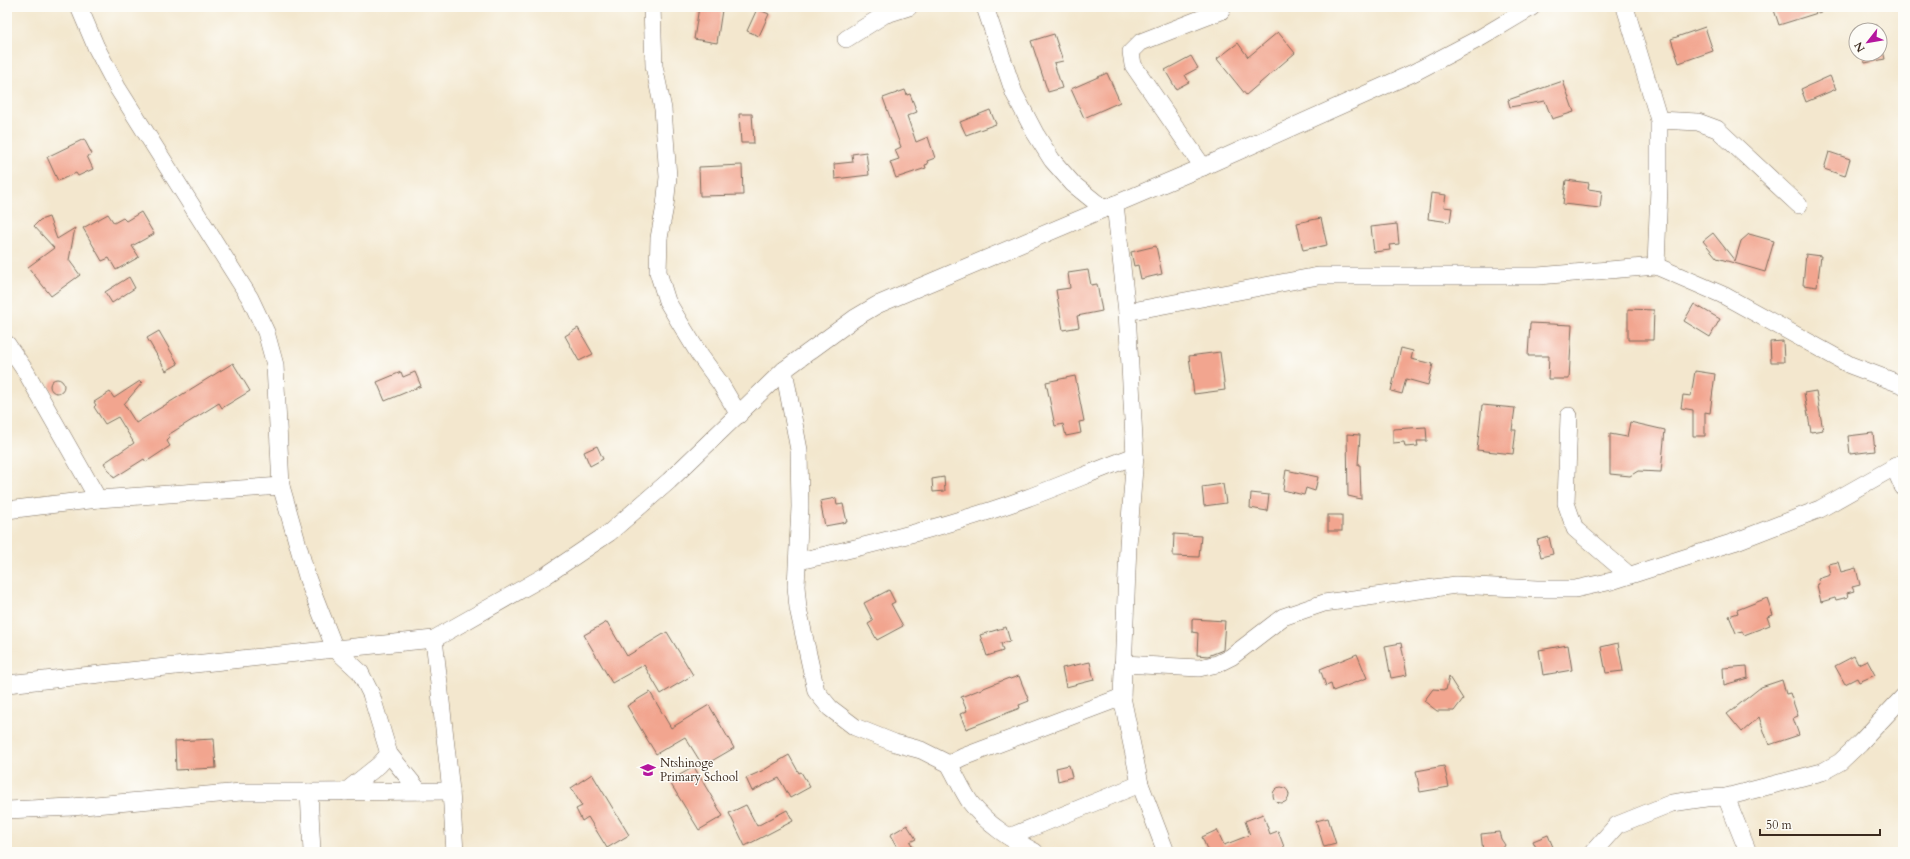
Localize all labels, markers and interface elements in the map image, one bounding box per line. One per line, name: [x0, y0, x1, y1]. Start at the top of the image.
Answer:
north arrow: [1848, 22, 1888, 62]
text: N: [1851, 39, 1869, 55]
place label: Ntshinoge Primary School: [660, 755, 738, 785]
school or university icon: Ntshinoge Primary School: [639, 761, 657, 779]
scale bar: [1760, 811, 1880, 837]
text: 50 m: [1766, 817, 1793, 833]

